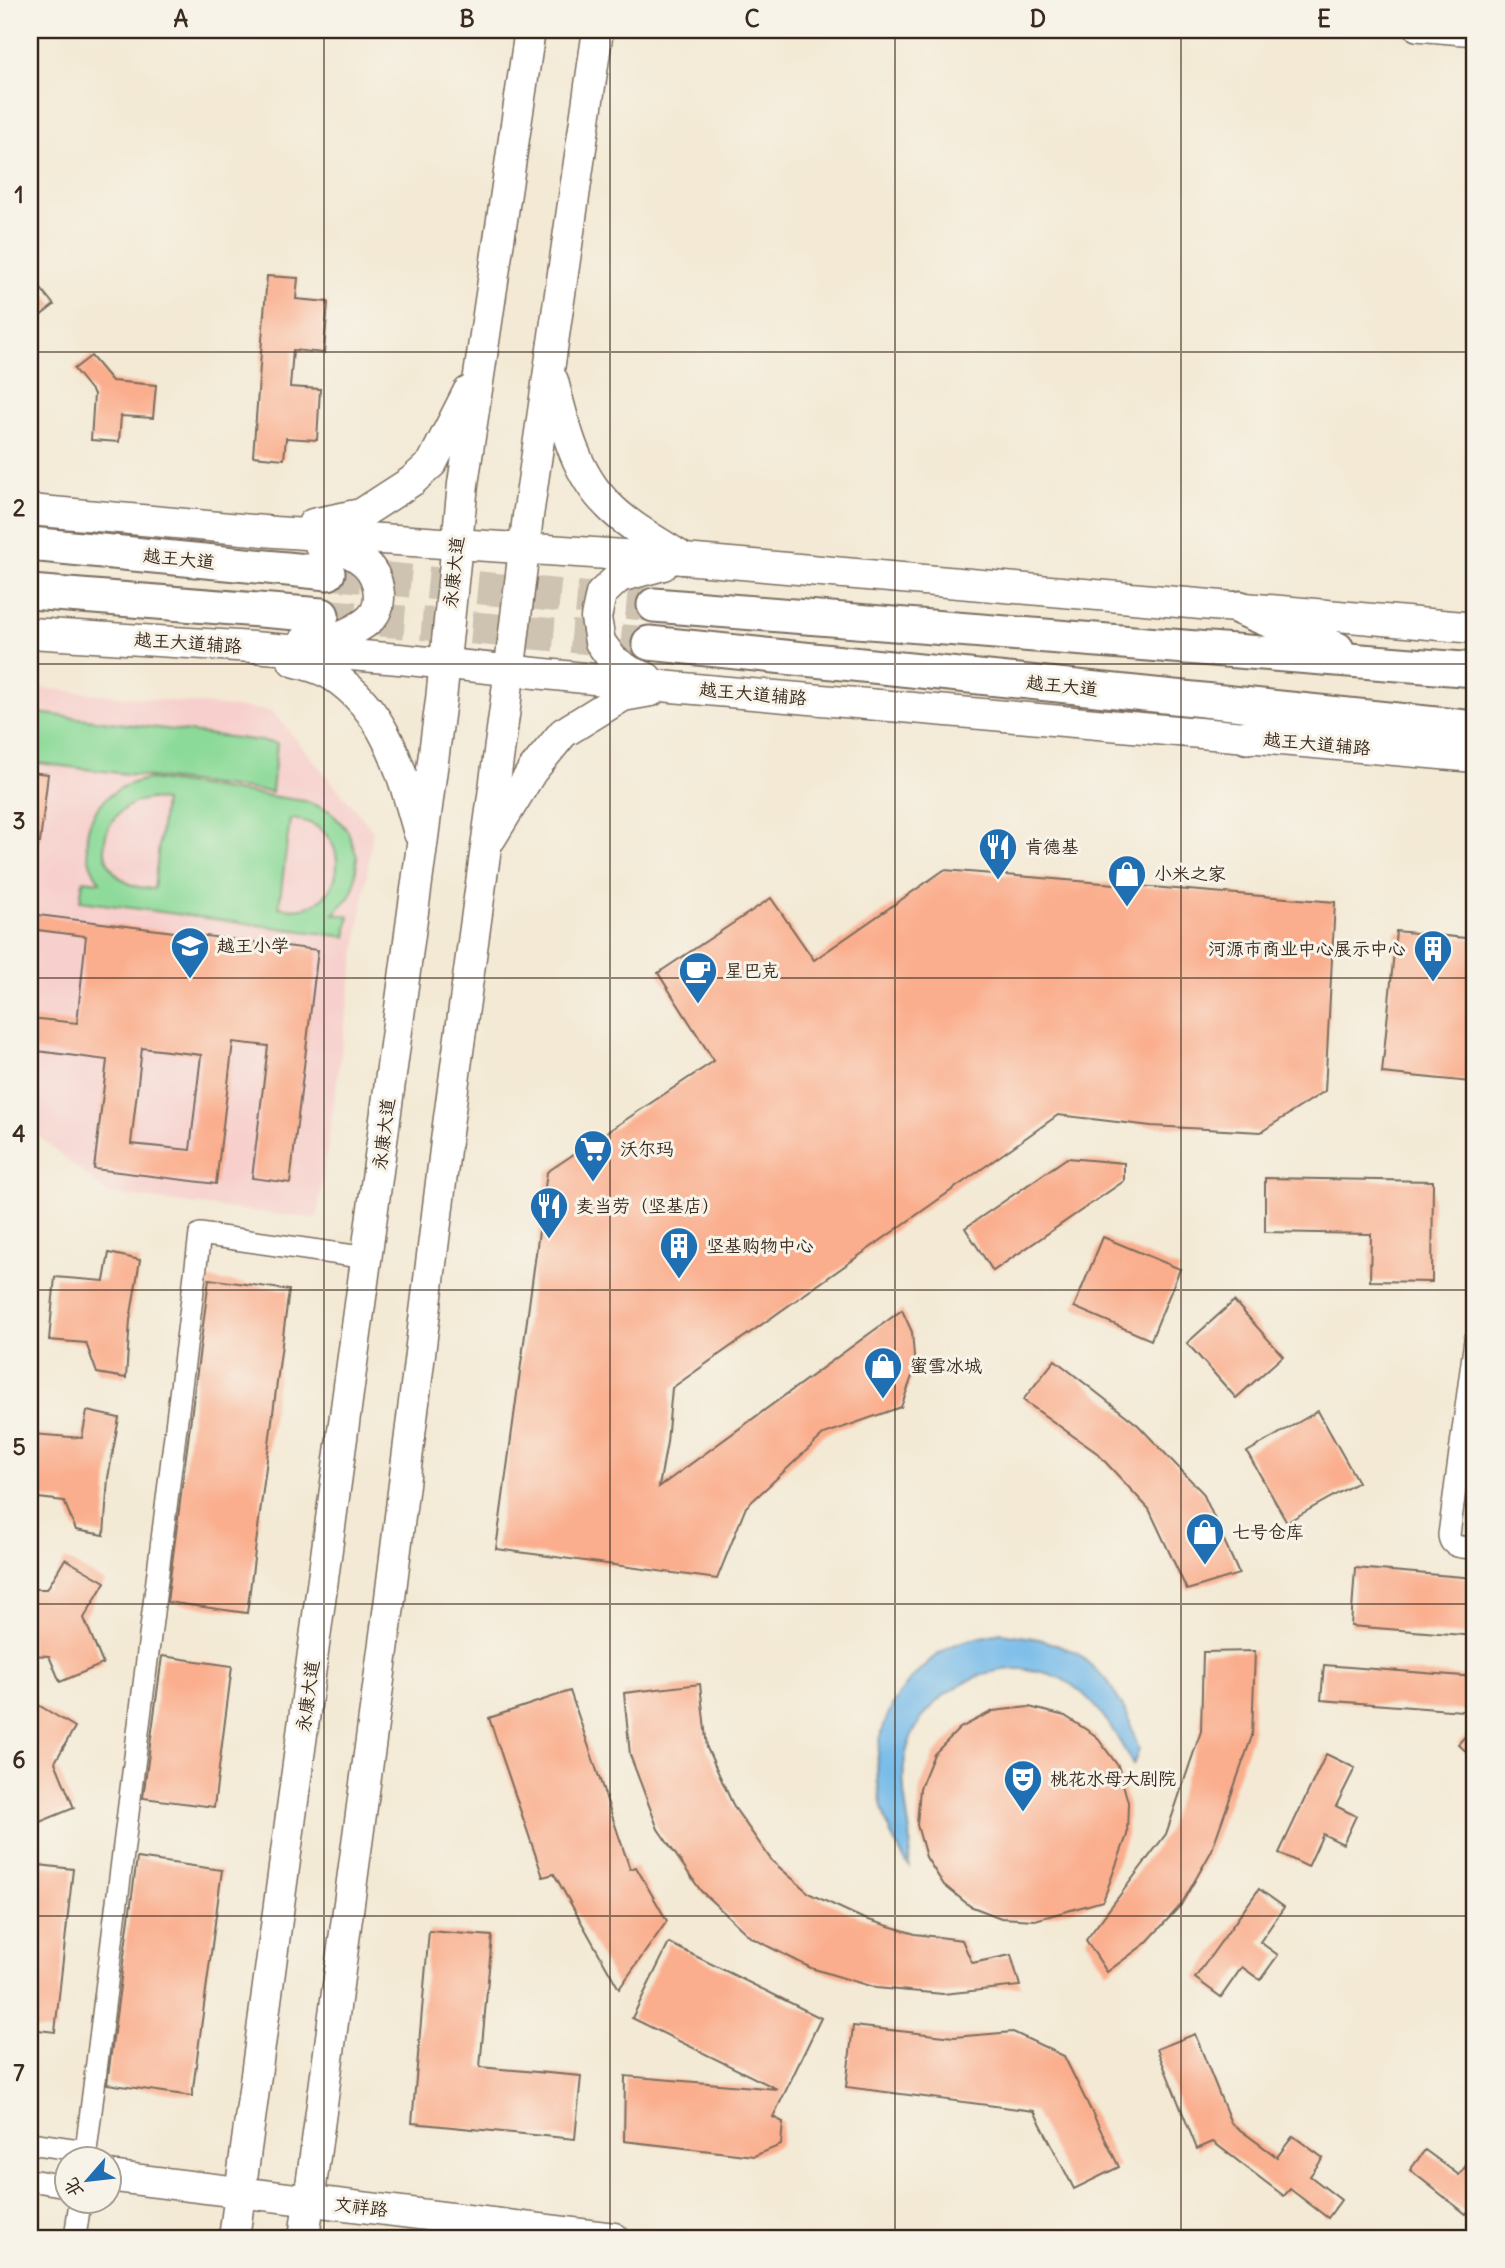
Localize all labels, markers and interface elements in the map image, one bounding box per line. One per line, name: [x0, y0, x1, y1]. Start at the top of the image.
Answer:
text: A: [174, 4, 189, 33]
text: B: [459, 4, 475, 33]
text: C: [744, 4, 760, 33]
text: D: [1030, 4, 1046, 33]
text: E: [1317, 4, 1331, 33]
text: 1: [14, 180, 24, 209]
text: 2: [13, 493, 26, 522]
street label: 永康大道: [438, 535, 469, 609]
street label: 越王大道: [142, 543, 216, 574]
street label: 越王大道辅路: [133, 627, 243, 658]
street label: 越王大道: [1025, 670, 1099, 701]
street label: 越王大道辅路: [698, 677, 808, 710]
street label: 越王大道辅路: [1262, 727, 1372, 760]
text: 3: [12, 806, 26, 835]
restaurant icon: 肯德基: [977, 826, 1019, 881]
place label: 肯德基: [1025, 835, 1079, 858]
shop icon: 小米之家: [1106, 853, 1148, 908]
place label: 小米之家: [1154, 862, 1226, 885]
school or university icon: 越王小学: [169, 925, 211, 980]
building icon: 河源市商业中心展示中心: [1412, 928, 1454, 983]
place label: 越王小学: [217, 934, 289, 957]
place label: 河源市商业中心展示中心: [1208, 937, 1406, 960]
cafe icon: 星巴克: [677, 950, 719, 1005]
place label: 星巴克: [725, 959, 779, 982]
street label: 永康大道: [368, 1097, 399, 1171]
text: 4: [12, 1119, 26, 1148]
supermarket icon: 沃尔玛: [572, 1128, 614, 1183]
place label: 沃尔玛: [620, 1137, 674, 1160]
restaurant icon: 麦当劳（坚基店）: [528, 1185, 570, 1240]
place label: 麦当劳（坚基店）: [576, 1194, 720, 1217]
building icon: 坚基购物中心: [658, 1225, 700, 1280]
place label: 坚基购物中心: [706, 1234, 814, 1257]
shop icon: 蜜雪冰城: [862, 1345, 904, 1400]
place label: 蜜雪冰城: [910, 1354, 982, 1377]
text: 5: [12, 1432, 26, 1461]
shop icon: 七号仓库: [1184, 1511, 1226, 1566]
place label: 七号仓库: [1232, 1520, 1304, 1543]
street label: 永康大道: [291, 1659, 324, 1733]
text: 6: [12, 1745, 26, 1774]
theatre icon: 桃花水母大剧院: [1002, 1758, 1044, 1813]
place label: 桃花水母大剧院: [1050, 1767, 1176, 1790]
text: 7: [13, 2058, 25, 2087]
north arrow: [52, 2146, 122, 2216]
text: 北: [58, 2174, 88, 2202]
street label: 文祥路: [333, 2192, 389, 2221]

